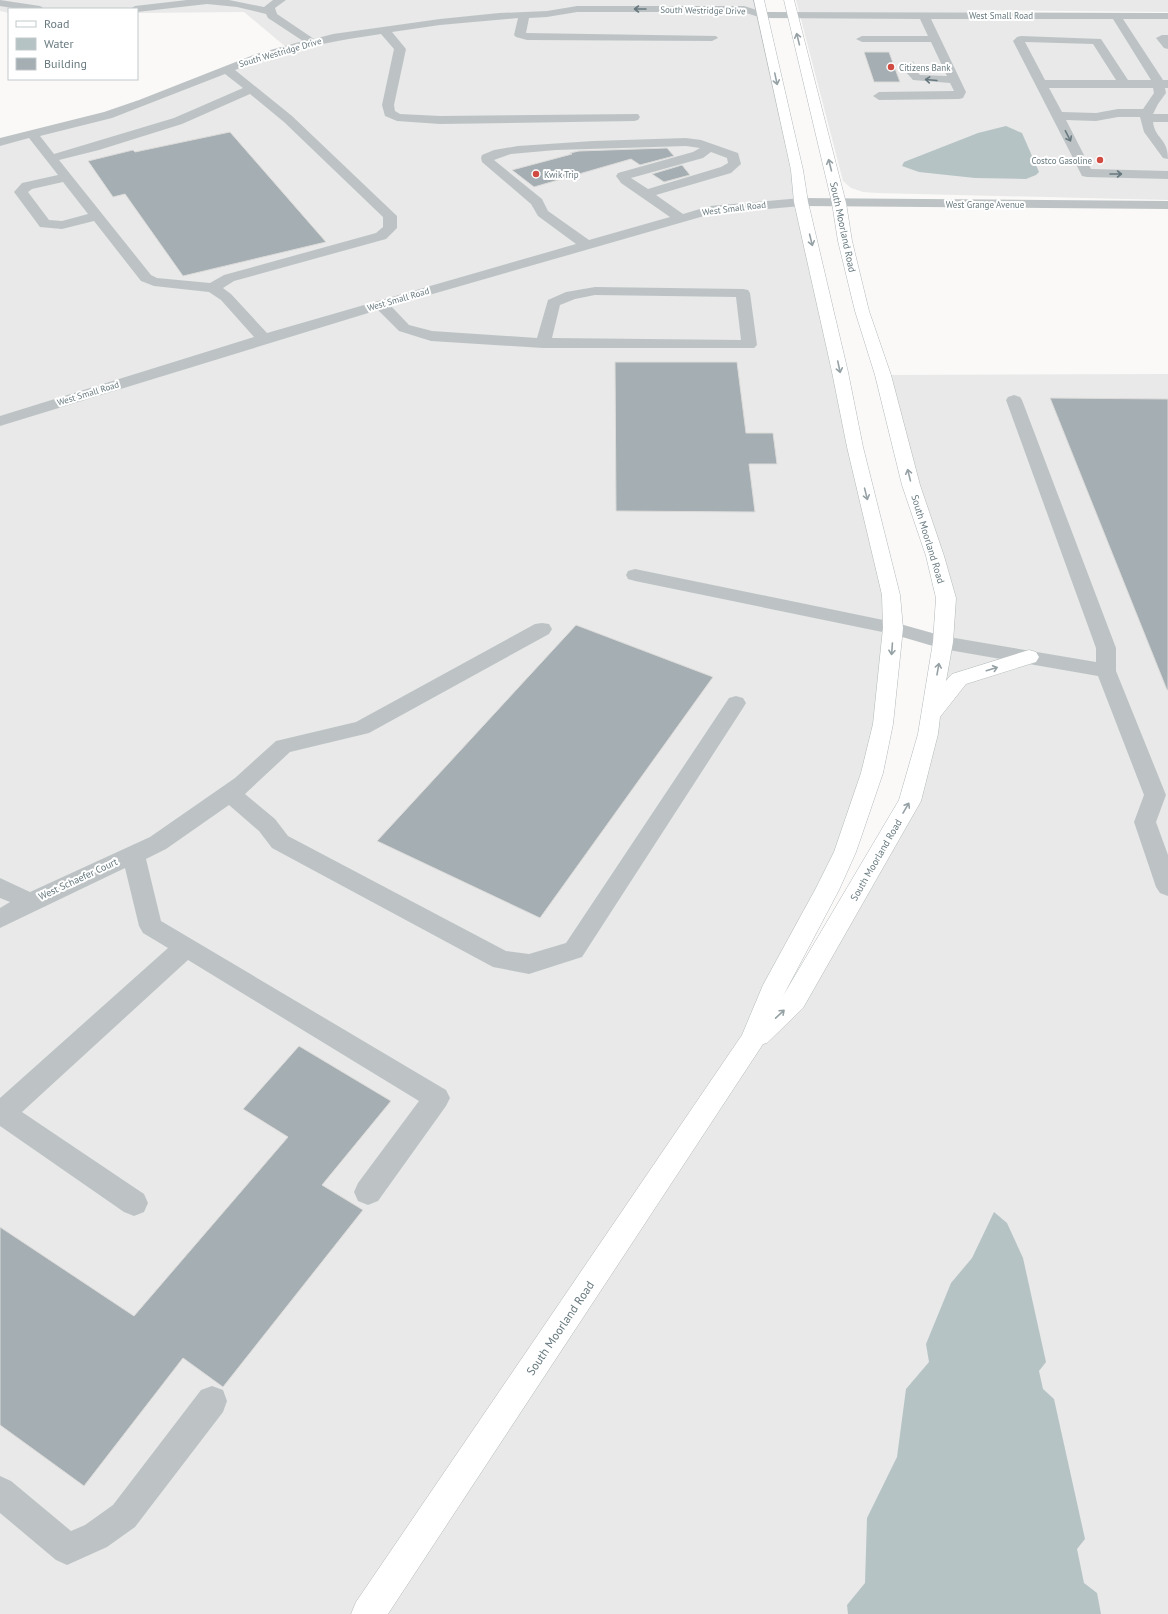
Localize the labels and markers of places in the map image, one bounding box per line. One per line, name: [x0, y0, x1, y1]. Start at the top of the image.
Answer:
marker: Citizens Bank: [886, 62, 896, 72]
place label: Citizens Bank: [899, 62, 951, 73]
place label: Costco Gasoline: [1031, 155, 1092, 166]
marker: Costco Gasoline: [1095, 155, 1105, 165]
marker: Kwik Trip: [531, 169, 541, 179]
place label: Kwik Trip: [544, 169, 579, 180]

